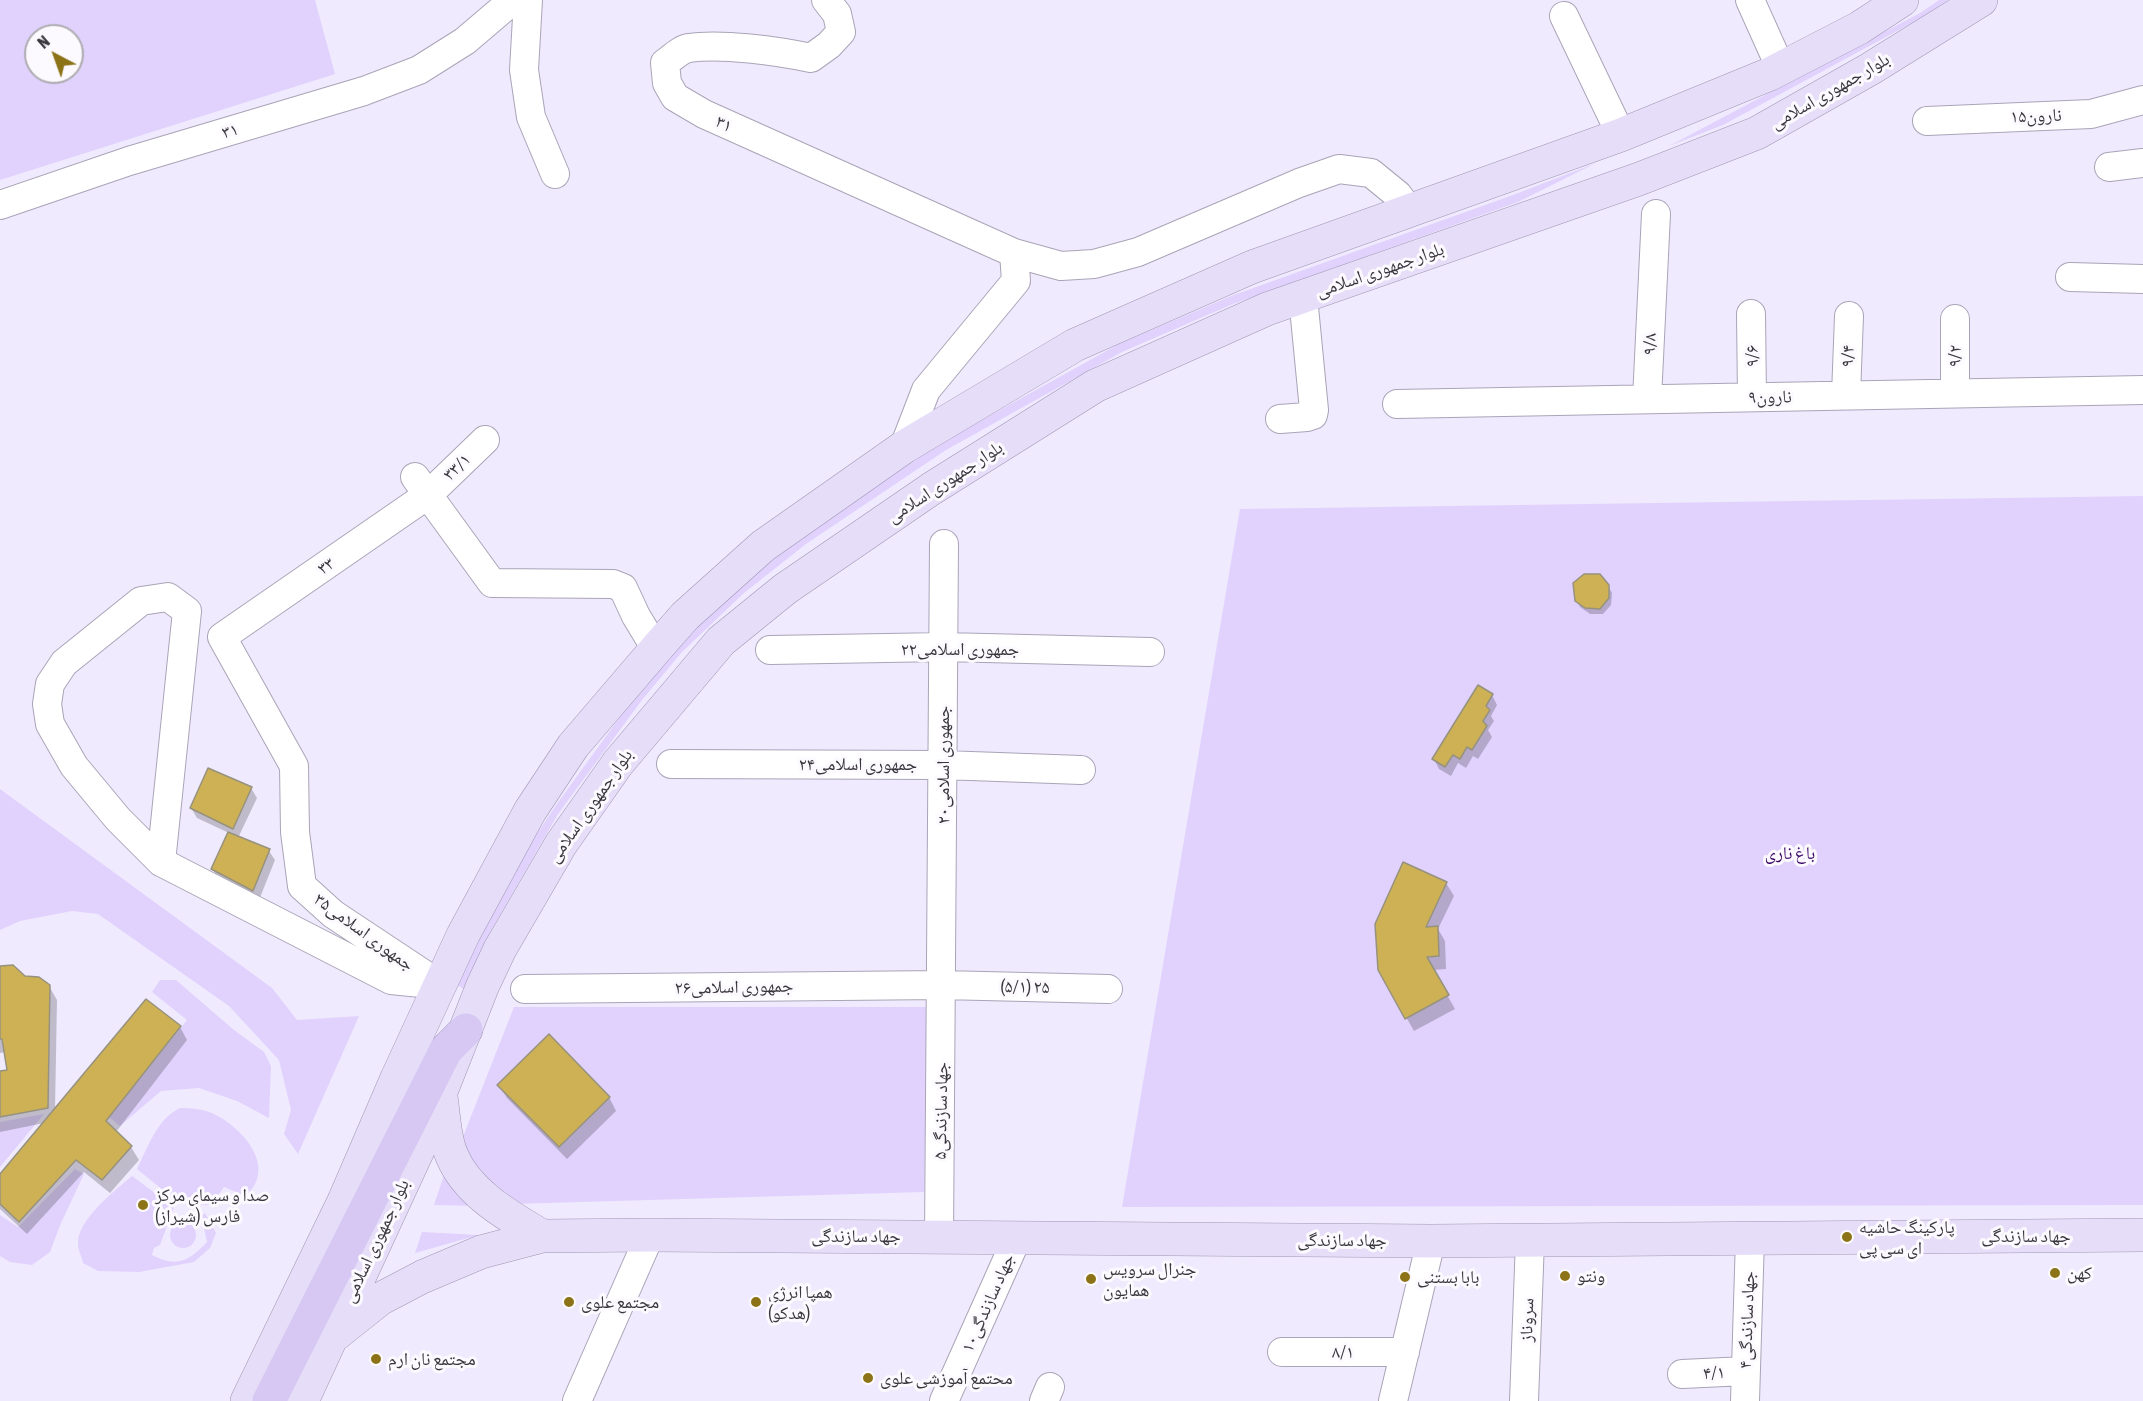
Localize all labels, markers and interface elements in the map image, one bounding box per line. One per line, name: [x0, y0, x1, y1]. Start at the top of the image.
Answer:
north arrow: [24, 24, 84, 84]
text: N: [34, 32, 53, 52]
street label: بلوار جمهوری اسلامی: [1767, 48, 1893, 134]
street label: نارون۱۵: [2010, 104, 2062, 128]
street label: ۳۱: [712, 111, 736, 137]
street label: ۳۱: [219, 118, 241, 144]
street label: بلوار جمهوری اسلامی: [1313, 238, 1447, 302]
street label: ۹/۸: [1639, 332, 1661, 356]
street label: ۹/۴: [1837, 344, 1859, 368]
street label: ۹/۶: [1741, 345, 1763, 367]
street label: ۹/۲: [1944, 345, 1966, 367]
street label: نارون۹: [1748, 386, 1792, 408]
street label: بلوار جمهوری اسلامی: [883, 436, 1007, 528]
street label: ۳۳/۱: [439, 449, 475, 485]
street label: ۳۳: [313, 553, 339, 579]
street label: جمهوری اسلامی۲۲: [901, 638, 1019, 660]
street label: جمهوری اسلامی۲۰: [932, 706, 954, 824]
street label: بلوار جمهوری اسلامی: [543, 745, 637, 867]
street label: جمهوری اسلامی۲۴: [799, 753, 917, 775]
park label: باغ ناری: [1765, 842, 1815, 864]
street label: جمهوری اسلامی۳۵: [310, 888, 418, 976]
street label: جمهوری اسلامی۲۶: [675, 975, 793, 999]
street label: (۵/۱) ۲۵: [1000, 976, 1050, 998]
street label: جهاد سازندگی۵: [929, 1062, 953, 1160]
street label: بلوار جمهوری اسلامی: [338, 1176, 414, 1306]
place label: صدا و سیمای مرکز فارس (شیراز): [155, 1184, 269, 1226]
marker: صدا و سیمای مرکز فارس (شیراز): [136, 1198, 150, 1212]
place label: پارکینگ حاشیه ای سی پی: [1859, 1216, 1955, 1258]
street label: جهاد سازندگی: [811, 1225, 901, 1247]
street label: جهاد سازندگی: [1981, 1225, 2071, 1247]
street label: جهاد سازندگی: [1297, 1229, 1387, 1251]
marker: پارکینگ حاشیه ای سی پی: [1840, 1230, 1854, 1244]
street label: جهاد سازندگی۱۰: [957, 1250, 1019, 1356]
place label: جنرال سرویس همایون: [1103, 1258, 1196, 1300]
place label: کهن: [2067, 1262, 2092, 1284]
place label: ونتو: [1577, 1265, 1605, 1287]
place label: بابا بستنی: [1417, 1266, 1479, 1288]
marker: کهن: [2048, 1266, 2062, 1280]
marker: ونتو: [1558, 1269, 1572, 1283]
marker: بابا بستنی: [1398, 1270, 1412, 1284]
street label: جهاد سازندگی۴: [1735, 1271, 1759, 1369]
marker: جنرال سرویس همایون: [1084, 1272, 1098, 1286]
place label: همپا انرژی (هدکو): [768, 1281, 833, 1324]
place label: مجتمع علوی: [581, 1291, 659, 1313]
marker: مجتمع علوی: [562, 1295, 576, 1309]
marker: همپا انرژی (هدکو): [749, 1295, 763, 1309]
street label: سروناز: [1515, 1298, 1539, 1342]
street label: ۸/۱: [1332, 1341, 1354, 1363]
place label: مجتمع نان ارم: [388, 1348, 476, 1370]
marker: مجتمع نان ارم: [369, 1352, 383, 1366]
street label: ۴/۱: [1702, 1362, 1726, 1384]
place label: محتمع آموزشی علوی: [880, 1367, 1013, 1389]
marker: محتمع آموزشی علوی: [861, 1371, 875, 1385]

